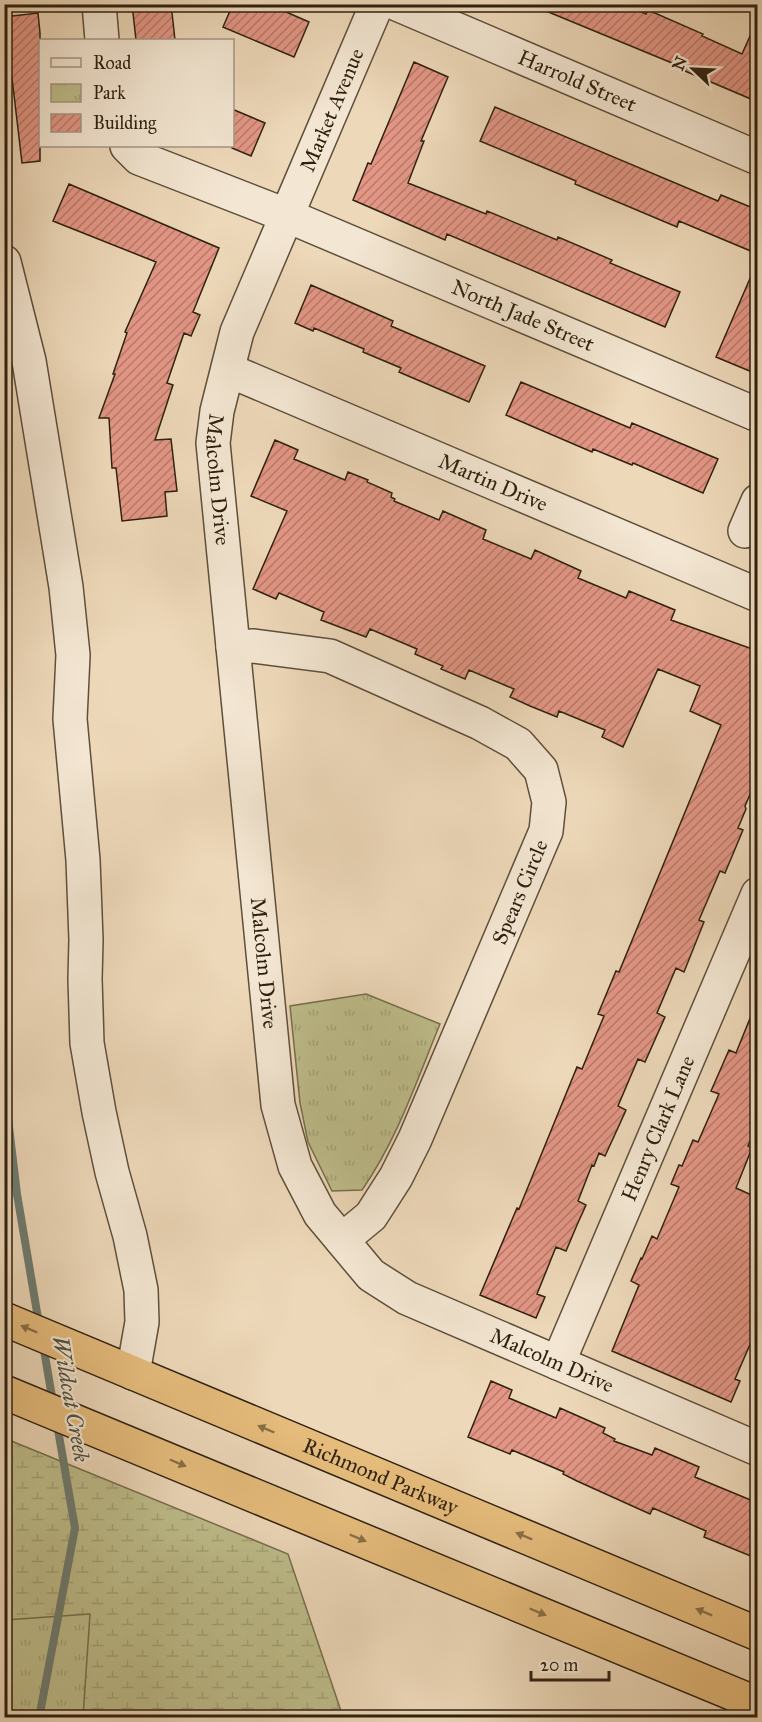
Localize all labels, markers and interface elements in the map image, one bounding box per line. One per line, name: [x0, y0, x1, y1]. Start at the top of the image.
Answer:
legend: [39, 39, 234, 147]
north arrow: [663, 39, 723, 99]
street label: Market Avenue: [294, 44, 370, 176]
street label: Harrold Street: [514, 44, 641, 118]
text: Road: [93, 52, 131, 74]
text: N: [668, 53, 691, 73]
text: Park: [93, 82, 126, 104]
text: Building: [93, 112, 157, 135]
street label: North Jade Street: [448, 274, 599, 357]
street label: Malcolm Drive: [200, 412, 236, 547]
street label: Martin Drive: [435, 448, 552, 517]
street label: Spears Circle: [486, 835, 554, 948]
street label: Malcolm Drive: [245, 896, 283, 1030]
street label: Henry Clark Lane: [616, 1051, 701, 1205]
street label: Malcolm Drive: [486, 1322, 618, 1398]
one-way arrow: [20, 1324, 38, 1333]
water label: Wildcat Creek: [47, 1334, 95, 1464]
one-way arrow: [257, 1424, 275, 1434]
street label: Richmond Parkway: [299, 1432, 463, 1521]
one-way arrow: [169, 1459, 187, 1468]
one-way arrow: [515, 1532, 532, 1541]
one-way arrow: [350, 1533, 368, 1543]
one-way arrow: [694, 1607, 712, 1617]
one-way arrow: [530, 1608, 547, 1617]
scale bar: [531, 1644, 609, 1682]
text: 20 m: [540, 1654, 578, 1676]

